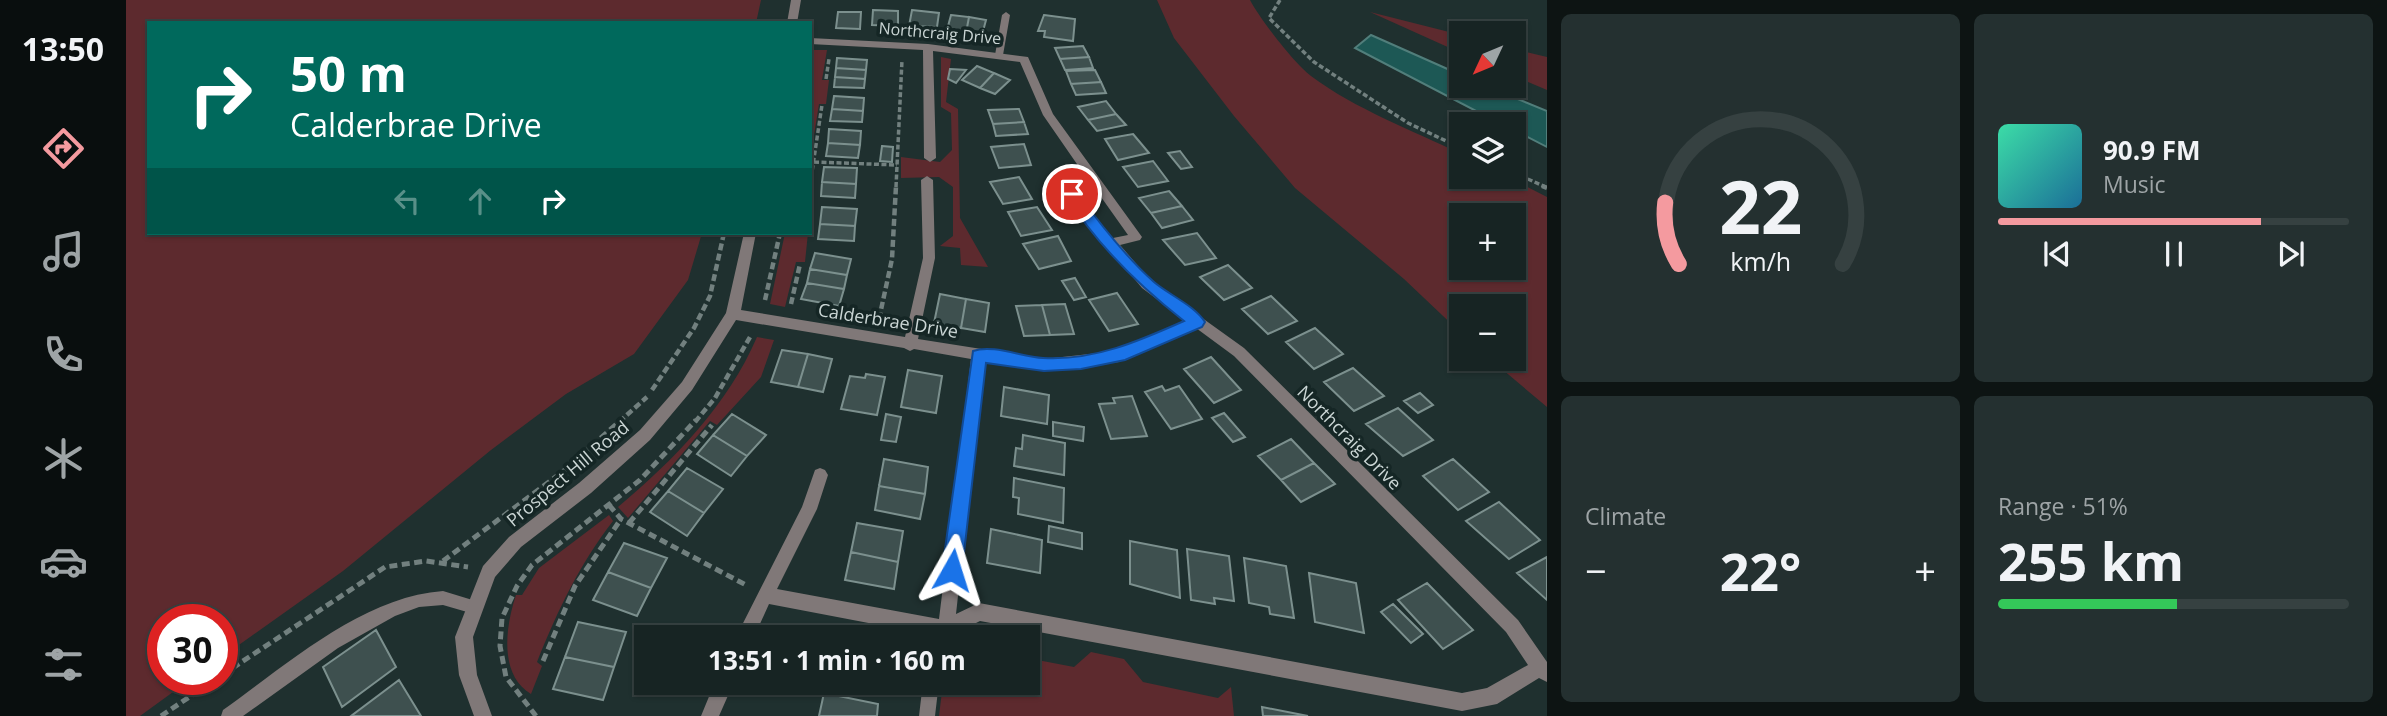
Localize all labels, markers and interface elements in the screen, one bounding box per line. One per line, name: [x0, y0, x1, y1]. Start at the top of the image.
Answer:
street label: Northcraig Drive: [878, 17, 1002, 49]
north arrow: [1449, 21, 1526, 98]
map controls: [1449, 21, 1526, 371]
text: 13:50: [22, 27, 104, 70]
text: 50 m: [290, 40, 407, 106]
icon: right: [175, 49, 266, 140]
text: Calderbrae Drive: [290, 103, 542, 146]
button: layers: [1449, 112, 1526, 189]
icon: directions: [39, 124, 88, 173]
text: 90.9 FM: [2103, 132, 2201, 168]
text: 22: [1719, 157, 1802, 256]
pin: [1042, 164, 1102, 224]
text: Music: [2103, 168, 2166, 200]
icon: arrive: [1053, 175, 1091, 213]
icon: left: [388, 182, 426, 220]
icon: ahead: [461, 182, 499, 220]
icon: right: [534, 182, 572, 220]
button: +: [1449, 203, 1526, 280]
icon: music: [39, 227, 88, 276]
icon: previous: [2038, 235, 2076, 273]
icon: pause: [2155, 235, 2193, 273]
icon: next: [2272, 235, 2310, 273]
text: km/h: [1730, 244, 1791, 278]
button: −: [1449, 294, 1526, 371]
street label: Calderbrae Drive: [816, 297, 960, 343]
icon: phone: [39, 330, 88, 379]
street label: Northcraig Drive: [1292, 380, 1407, 495]
street label: Prospect Hill Road: [501, 415, 634, 532]
icon: climate: [39, 434, 88, 483]
text: Range · 51%: [1998, 490, 2128, 522]
text: Climate: [1585, 500, 1666, 532]
text: 255 km: [1998, 525, 2184, 596]
position arrow: [915, 533, 989, 607]
text: 22°: [1720, 535, 1801, 606]
icon: car: [39, 537, 88, 586]
text: −: [1585, 544, 1607, 596]
text: +: [1914, 544, 1936, 596]
speed limit sign: 30: [147, 604, 238, 695]
icon: filters: [39, 640, 88, 689]
text: 13:51 · 1 min · 160 m: [708, 642, 966, 678]

